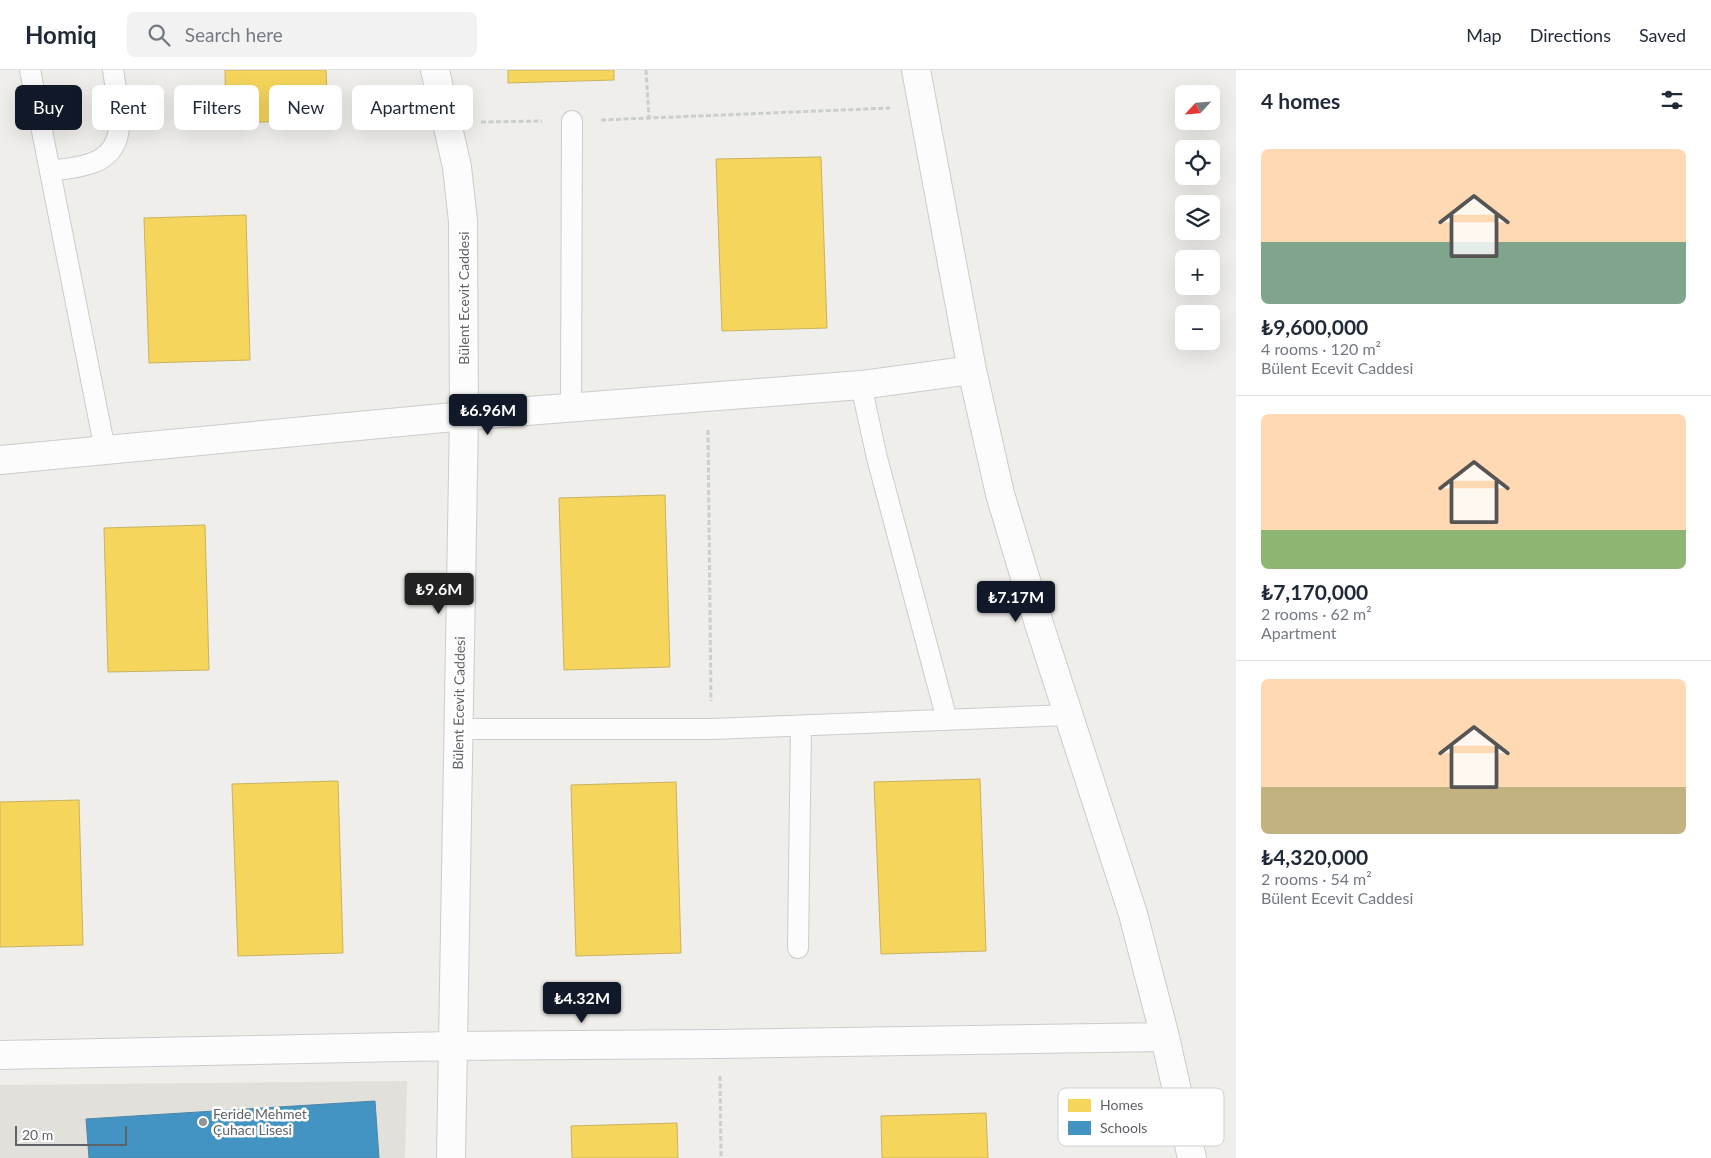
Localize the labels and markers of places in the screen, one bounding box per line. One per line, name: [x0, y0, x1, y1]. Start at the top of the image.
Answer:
pin: ₺6.96M: [447, 394, 529, 436]
pin: ₺9.6M: [404, 572, 474, 615]
pin: ₺7.17M: [975, 580, 1057, 623]
pin: ₺4.32M: [541, 982, 623, 1024]
place label: Feride Mehmet Çuhacı Lisesi: [213, 1105, 307, 1138]
marker: Feride Mehmet Çuhacı Lisesi: [197, 1116, 209, 1128]

